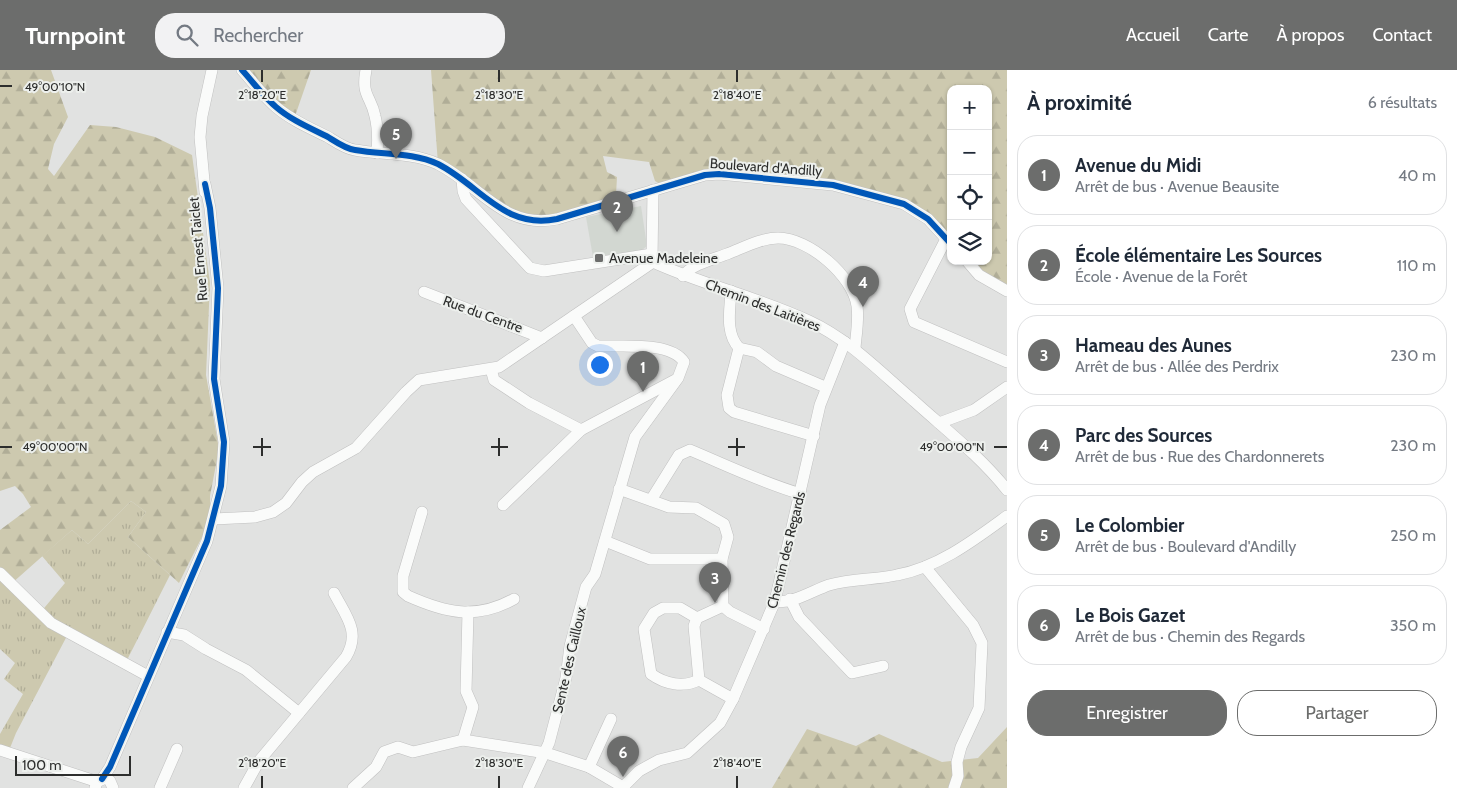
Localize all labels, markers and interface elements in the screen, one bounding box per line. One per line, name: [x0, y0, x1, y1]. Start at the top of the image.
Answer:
search box: [155, 13, 505, 58]
text: Turnpoint: [25, 21, 125, 50]
icon: search: [173, 21, 201, 49]
text: Rechercher: [213, 24, 303, 47]
text: Accueil: [1126, 24, 1180, 46]
text: Carte: [1208, 24, 1248, 46]
text: À propos: [1276, 24, 1344, 46]
text: Contact: [1372, 24, 1432, 46]
text: 49°00'10"N: [25, 79, 85, 94]
map controls: [947, 85, 992, 265]
button: +: [947, 85, 992, 130]
text: 2°18'20"E: [238, 87, 286, 102]
text: 2°18'30"E: [475, 87, 524, 102]
text: 2°18'40"E: [713, 87, 762, 102]
text: À proximité: [1027, 90, 1132, 115]
text: 6 résultats: [1368, 93, 1437, 112]
pin: 5: [380, 118, 412, 159]
button: −: [947, 130, 992, 175]
street label: Boulevard d'Andilly: [709, 154, 823, 180]
text: Avenue du Midi: [1075, 154, 1201, 177]
text: 1: [1041, 166, 1047, 185]
text: 40 m: [1398, 166, 1436, 185]
button: locate: [947, 175, 992, 220]
text: Arrêt de bus · Avenue Beausite: [1075, 177, 1279, 196]
pin: 2: [601, 191, 633, 232]
street label: Rue Ernest Taiclet: [184, 196, 212, 302]
button: layers: [947, 220, 992, 265]
text: École élémentaire Les Sources: [1075, 244, 1322, 267]
place label: Avenue Madeleine: [609, 249, 718, 267]
marker: Avenue Madeleine: [593, 252, 605, 264]
text: 2: [1040, 256, 1048, 275]
text: 110 m: [1397, 256, 1436, 275]
pin: 4: [847, 266, 879, 307]
text: École · Avenue de la Forêt: [1075, 267, 1247, 286]
street label: Chemin des Laitières: [703, 275, 823, 335]
street label: Rue du Centre: [441, 291, 525, 337]
text: Hameau des Aunes: [1075, 334, 1232, 357]
text: 3: [1040, 346, 1048, 365]
text: 230 m: [1390, 346, 1436, 365]
pin: 1: [627, 351, 659, 392]
your location: [587, 352, 613, 378]
text: Arrêt de bus · Allée des Perdrix: [1075, 357, 1279, 376]
text: Parc des Sources: [1075, 424, 1212, 447]
text: 4: [1039, 436, 1049, 455]
text: 230 m: [1390, 436, 1436, 455]
text: 49°00'00"N: [22, 439, 88, 454]
text: 49°00'00"N: [919, 439, 985, 454]
text: Arrêt de bus · Rue des Chardonnerets: [1075, 447, 1324, 466]
street label: Chemin des Regards: [763, 489, 809, 611]
text: Le Colombier: [1075, 514, 1184, 537]
text: 5: [1040, 526, 1048, 545]
text: 250 m: [1390, 526, 1436, 545]
text: Arrêt de bus · Boulevard d'Andilly: [1075, 537, 1296, 556]
pin: 3: [699, 562, 731, 603]
text: Le Bois Gazet: [1075, 604, 1185, 627]
street label: Sente des Cailloux: [548, 605, 590, 715]
text: 6: [1040, 616, 1049, 635]
text: 350 m: [1390, 616, 1436, 635]
text: Arrêt de bus · Chemin des Regards: [1075, 627, 1305, 646]
button: Enregistrer: [1027, 690, 1227, 736]
button: Partager: [1237, 690, 1437, 736]
pin: 6: [607, 736, 639, 777]
scale bar: [15, 753, 131, 776]
text: 2°18'20"E: [238, 755, 286, 770]
text: 2°18'30"E: [475, 755, 524, 770]
text: 2°18'40"E: [713, 755, 762, 770]
text: 100 m: [22, 756, 62, 774]

